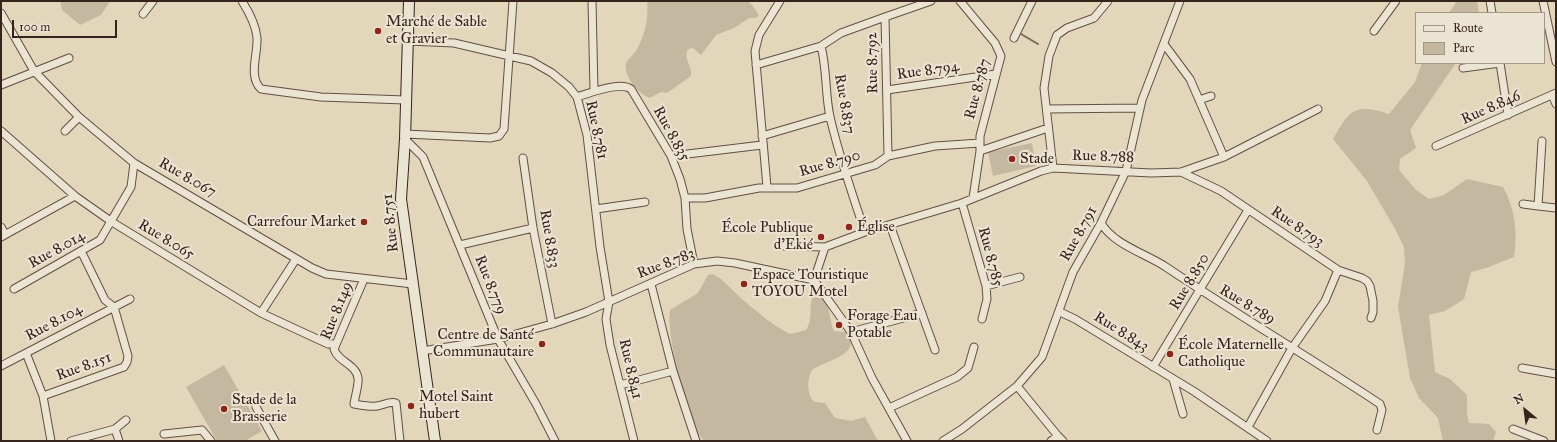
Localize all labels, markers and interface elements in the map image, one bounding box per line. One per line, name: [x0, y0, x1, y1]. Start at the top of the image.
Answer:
scale bar: [14, 12, 119, 38]
legend: [1415, 12, 1545, 64]
place label: Marché de Sable et Gravier: [386, 13, 487, 48]
text: 100 m: [19, 20, 50, 34]
text: Route: [1453, 21, 1483, 35]
marker: Marché de Sable et Gravier: [373, 26, 383, 36]
street label: Rue 8.792: [863, 32, 883, 94]
text: Parc: [1453, 41, 1474, 55]
street label: Rue 8.787: [961, 57, 995, 121]
street label: Rue 8.794: [896, 58, 960, 84]
street label: Rue 8.837: [830, 72, 858, 136]
street label: Rue 8.846: [1459, 87, 1523, 129]
street label: Rue 8.781: [581, 99, 611, 161]
street label: Rue 8.835: [649, 103, 693, 165]
street label: Rue 8.790: [797, 147, 863, 181]
street label: Rue 8.788: [1072, 147, 1134, 167]
place label: Stade: [1020, 150, 1054, 168]
street label: Rue 8.067: [155, 154, 219, 202]
marker: Stade: [1007, 154, 1017, 164]
street label: Rue 8.751: [379, 193, 403, 253]
street label: Rue 8.791: [1057, 203, 1101, 265]
street label: Rue 8.793: [1267, 203, 1327, 251]
street label: Rue 8.833: [535, 208, 563, 270]
place label: Carrefour Market: [247, 213, 356, 231]
street label: Rue 8.065: [135, 216, 197, 264]
marker: Carrefour Market: [359, 217, 369, 227]
place label: Église: [857, 218, 895, 236]
place label: École Publique d'Ekié: [722, 219, 813, 254]
marker: Église: [844, 222, 854, 232]
street label: Rue 8.785: [973, 225, 1007, 289]
street label: Rue 8.014: [26, 227, 88, 273]
marker: École Publique d'Ekié: [816, 232, 826, 242]
street label: Rue 8.783: [635, 245, 697, 283]
street label: Rue 8.850: [1166, 251, 1214, 313]
street label: Rue 8.779: [470, 253, 510, 317]
place label: Espace Touristique TOYOU Motel: [752, 266, 869, 301]
street label: Rue 8.149: [317, 279, 357, 343]
marker: Espace Touristique TOYOU Motel: [739, 279, 749, 289]
street label: Rue 8.789: [1216, 281, 1278, 329]
street label: Rue 8.104: [22, 301, 86, 345]
place label: Forage Eau Potable: [847, 307, 918, 342]
street label: Rue 8.843: [1090, 308, 1152, 356]
marker: Forage Eau Potable: [834, 320, 844, 330]
place label: Centre de Santé Communautaire: [433, 326, 534, 361]
place label: École Maternelle Catholique: [1178, 336, 1284, 371]
street label: Rue 8.841: [614, 337, 646, 401]
marker: Centre de Santé Communautaire: [537, 339, 547, 349]
street label: Rue 8.151: [54, 349, 114, 385]
marker: École Maternelle Catholique: [1165, 349, 1175, 359]
place label: Motel Saint hubert: [419, 388, 493, 423]
north arrow: [1505, 390, 1545, 430]
place label: Stade de la Brasserie: [232, 391, 297, 426]
text: N: [1512, 391, 1526, 407]
marker: Motel Saint hubert: [406, 401, 416, 411]
marker: Stade de la Brasserie: [219, 404, 229, 414]

